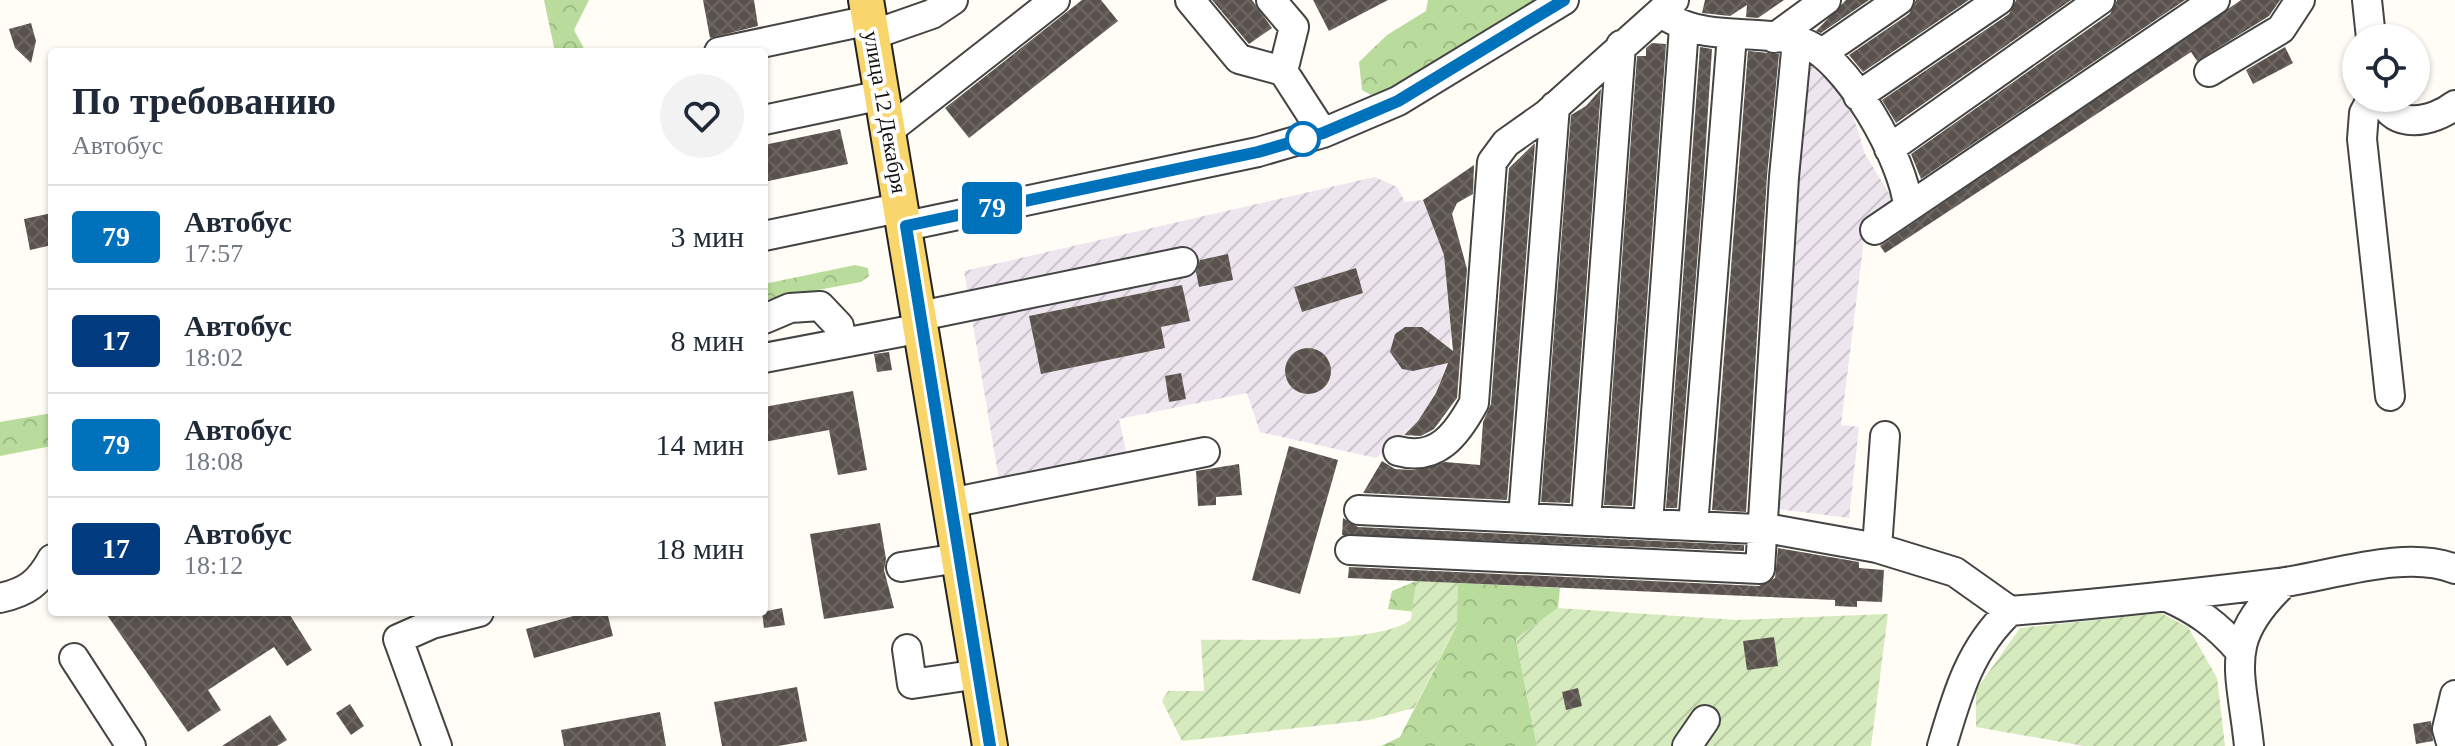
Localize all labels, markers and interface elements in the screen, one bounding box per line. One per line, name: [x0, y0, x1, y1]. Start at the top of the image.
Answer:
map controls: [2342, 24, 2430, 112]
button: locate: [2342, 24, 2430, 112]
street label: улица 12 Декабря: [859, 29, 912, 195]
button: heart: [660, 74, 744, 158]
text: По требованию: [72, 80, 336, 122]
unlabelled marker: [1286, 122, 1320, 156]
text: Автобус: [72, 131, 163, 160]
line badge: 79: [956, 182, 1028, 234]
text: 79: [978, 192, 1006, 223]
text: Автобус: [184, 205, 292, 238]
text: 3 мин: [670, 220, 744, 253]
text: 79: [102, 221, 130, 252]
text: 17:57: [184, 239, 243, 268]
text: Автобус: [184, 309, 292, 342]
text: 8 мин: [670, 324, 744, 357]
text: 17: [102, 325, 130, 356]
text: 18:02: [184, 343, 243, 372]
text: Автобус: [184, 413, 292, 446]
text: 14 мин: [655, 428, 744, 461]
text: 79: [102, 429, 130, 460]
text: 18:08: [184, 447, 243, 476]
text: Автобус: [184, 517, 292, 550]
text: 18 мин: [655, 532, 744, 565]
text: 17: [102, 533, 130, 564]
text: 18:12: [184, 551, 243, 580]

